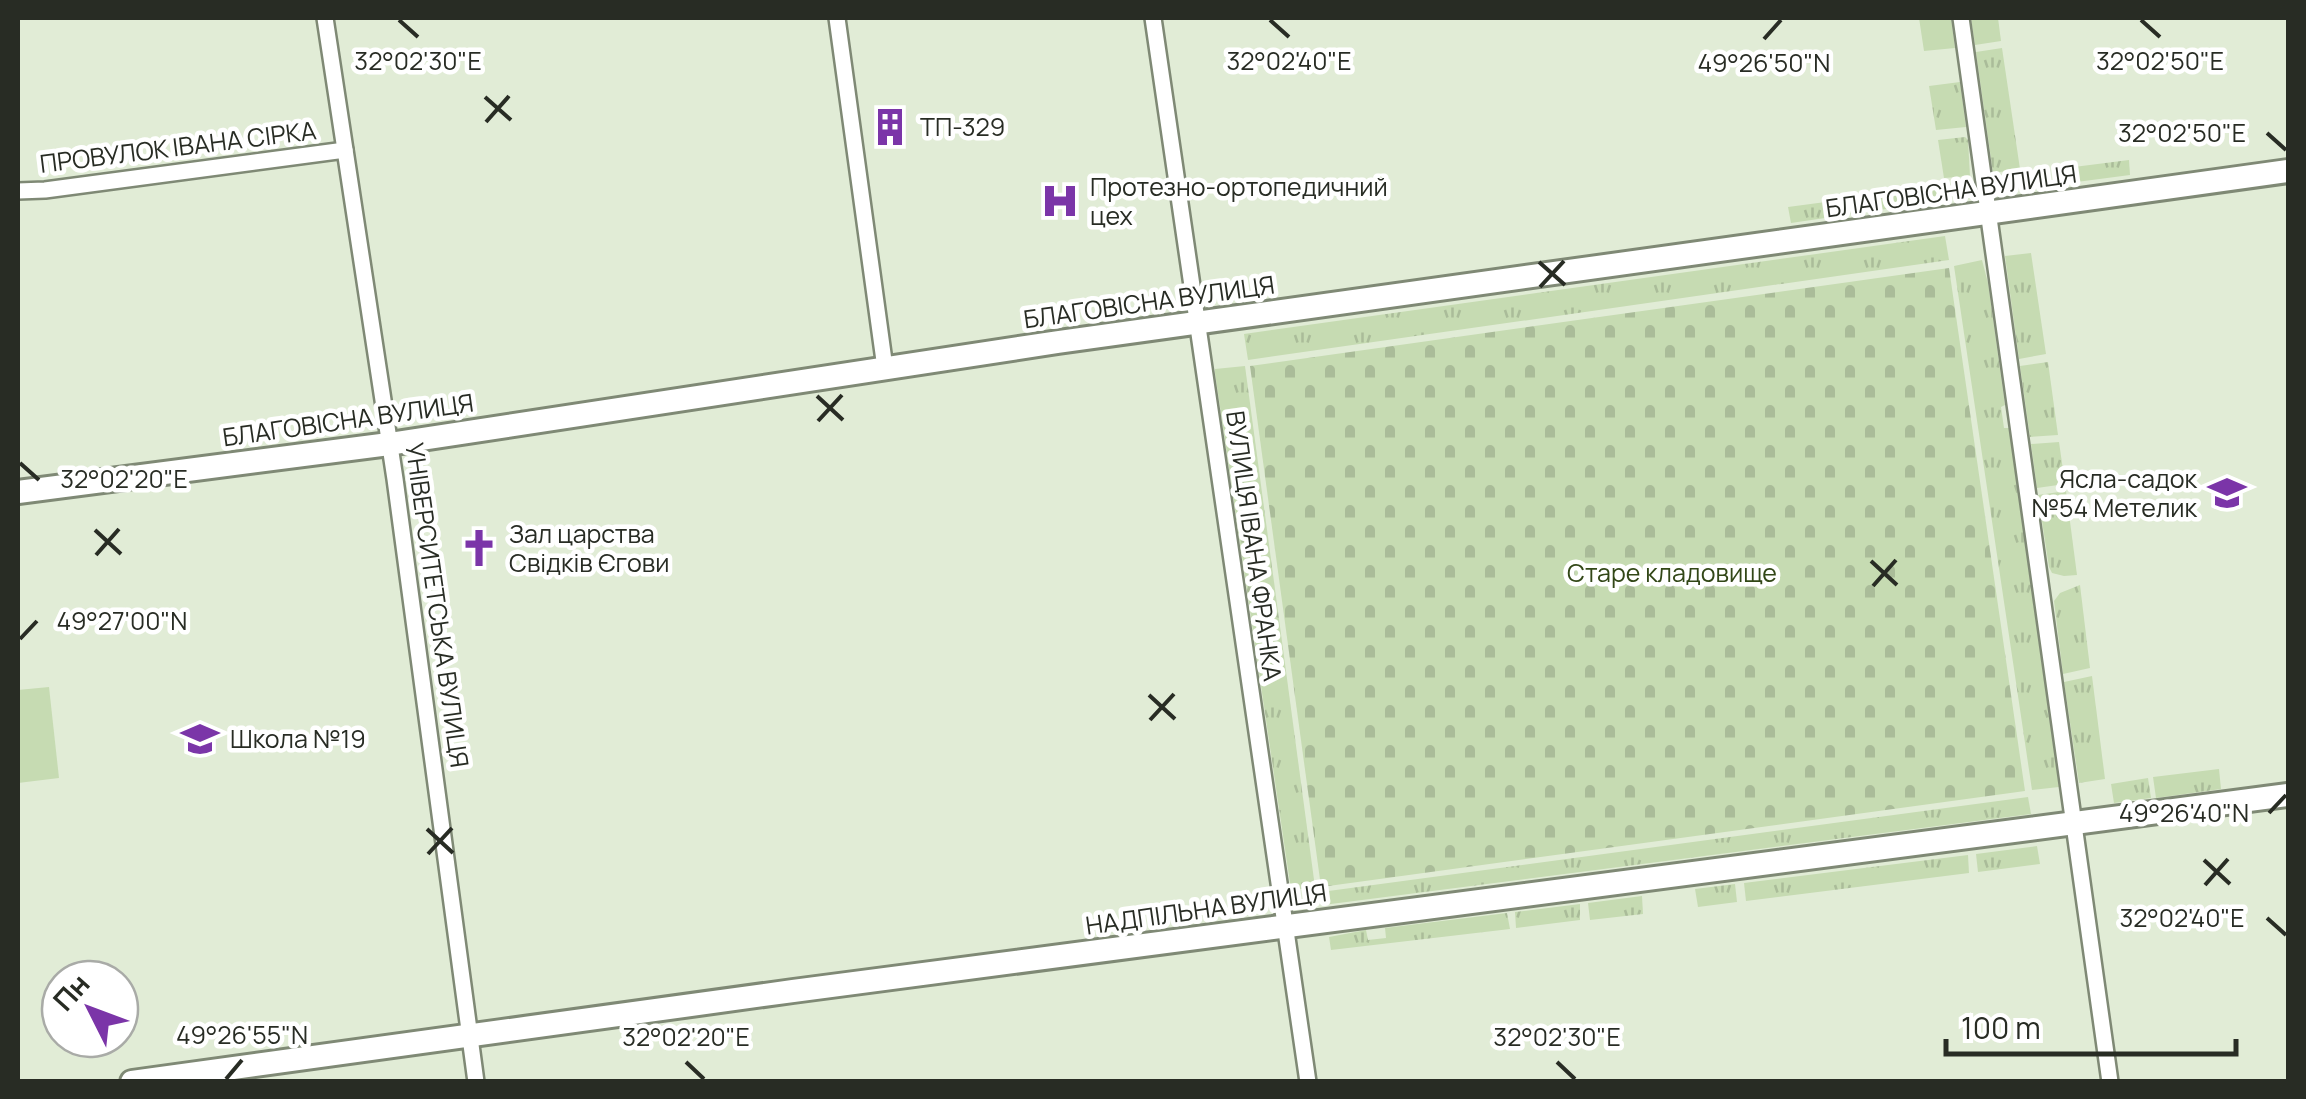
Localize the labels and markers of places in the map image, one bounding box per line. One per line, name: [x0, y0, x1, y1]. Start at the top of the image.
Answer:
building icon: ТП-329: [869, 106, 911, 148]
place label: ТП-329: [920, 109, 1005, 144]
place label: Протезно-ортопедичний цех: [1090, 169, 1388, 233]
hospital icon: Протезно-ортопедичний цех: [1039, 180, 1081, 222]
place label: Ясла-садок №54 Метелик: [2031, 461, 2198, 525]
school or university icon: Ясла-садок №54 Метелик: [2206, 472, 2248, 514]
place label: Зал царства Свідків Єгови: [509, 516, 669, 580]
church icon: Зал царства Свідків Єгови: [458, 527, 500, 569]
school or university icon: Школа №19: [179, 718, 221, 760]
place label: Школа №19: [230, 721, 366, 756]

